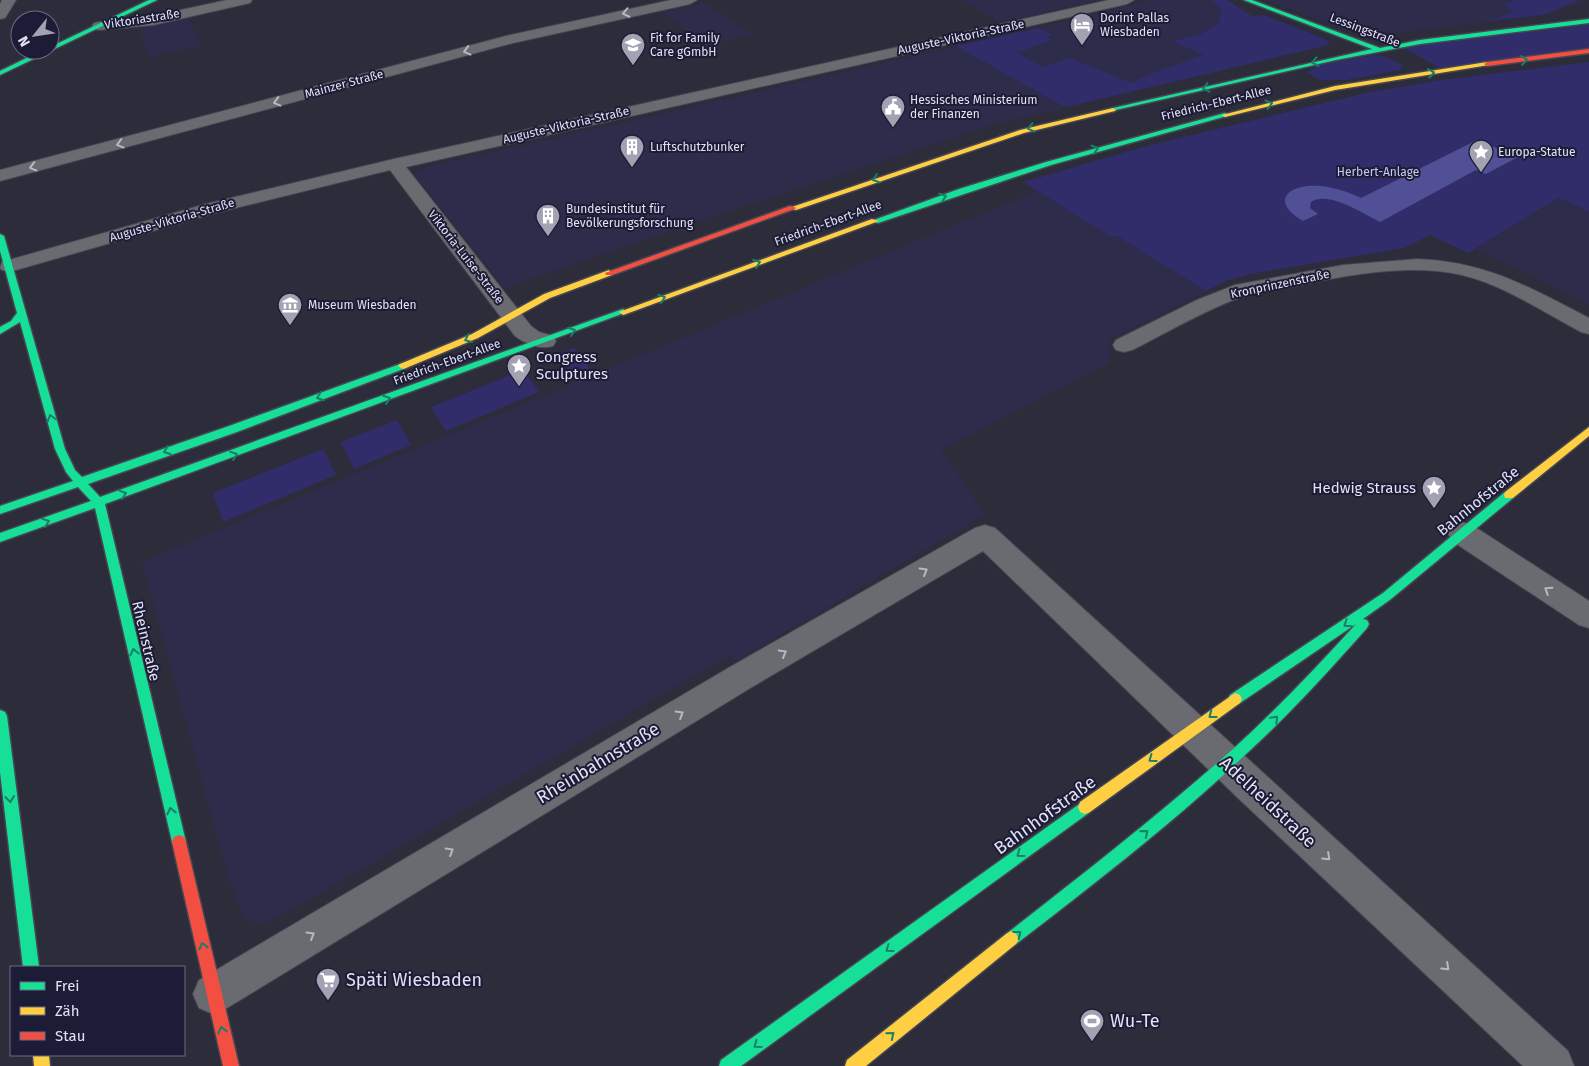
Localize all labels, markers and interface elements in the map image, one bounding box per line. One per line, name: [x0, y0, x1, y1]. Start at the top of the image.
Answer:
street label: Viktoriastraße: [103, 6, 181, 32]
one-way arrow: [621, 8, 630, 18]
north arrow: [10, 10, 60, 60]
street label: Lessingstraße: [1328, 10, 1402, 50]
place label: Dorint Pallas Wiesbaden: [1100, 11, 1169, 39]
hotel icon: Dorint Pallas Wiesbaden: [1069, 12, 1095, 46]
street label: Auguste-Viktoria-Straße: [896, 17, 1026, 57]
place label: Fit for Family Care gGmbH: [650, 31, 720, 59]
school or university icon: Fit for Family Care gGmbH: [620, 32, 646, 66]
text: N: [14, 33, 34, 50]
one-way arrow: [463, 45, 472, 56]
one-way arrow: [1521, 55, 1529, 66]
one-way arrow: [1311, 56, 1320, 67]
street label: Mainzer Straße: [303, 67, 385, 101]
one-way arrow: [1426, 68, 1435, 78]
one-way arrow: [1202, 82, 1211, 93]
street label: Friedrich-Ebert-Allee: [1159, 83, 1273, 123]
place label: Hessisches Ministerium der Finanzen: [910, 93, 1038, 121]
public building icon: Hessisches Ministerium der Finanzen: [880, 94, 906, 128]
one-way arrow: [272, 96, 281, 107]
one-way arrow: [1264, 99, 1273, 110]
street label: Auguste-Viktoria-Straße: [501, 104, 631, 146]
one-way arrow: [1026, 122, 1035, 133]
building icon: Luftschutzbunker: [619, 134, 645, 168]
one-way arrow: [115, 138, 124, 149]
place icon: Europa-Statue: [1468, 139, 1494, 173]
place label: Luftschutzbunker: [650, 140, 745, 154]
one-way arrow: [1090, 144, 1098, 154]
place label: Europa-Statue: [1498, 145, 1575, 159]
one-way arrow: [29, 162, 37, 172]
park label: Herbert-Anlage: [1337, 165, 1419, 179]
one-way arrow: [873, 173, 881, 183]
one-way arrow: [938, 193, 946, 203]
street label: Auguste-Viktoria-Straße: [108, 195, 236, 245]
street label: Friedrich-Ebert-Allee: [772, 197, 884, 249]
place label: Bundesinstitut für Bevölkerungsforschung: [566, 202, 694, 230]
building icon: Bundesinstitut für Bevölkerungsforschung: [535, 203, 561, 237]
street label: Viktoria-Luise-Straße: [425, 208, 507, 306]
one-way arrow: [752, 259, 760, 269]
street label: Kronprinzenstraße: [1229, 267, 1331, 301]
museum icon: Museum Wiesbaden: [277, 292, 303, 326]
one-way arrow: [658, 294, 666, 304]
place label: Museum Wiesbaden: [308, 298, 417, 312]
one-way arrow: [567, 327, 576, 337]
one-way arrow: [464, 333, 473, 344]
street label: Friedrich-Ebert-Allee: [391, 336, 503, 388]
place label: Congress Sculptures: [536, 348, 608, 383]
place icon: Congress Sculptures: [506, 353, 532, 387]
one-way arrow: [317, 391, 325, 401]
one-way arrow: [382, 395, 391, 405]
one-way arrow: [46, 413, 57, 422]
one-way arrow: [164, 445, 172, 455]
one-way arrow: [229, 451, 238, 461]
street label: Bahnhofstraße: [1433, 462, 1523, 540]
place icon: Hedwig Strauss: [1421, 475, 1447, 509]
place label: Hedwig Strauss: [1312, 479, 1416, 497]
one-way arrow: [118, 490, 126, 500]
one-way arrow: [41, 518, 50, 528]
one-way arrow: [918, 568, 927, 578]
one-way arrow: [1545, 586, 1554, 596]
street label: Rheinstraße: [128, 599, 164, 683]
one-way arrow: [1343, 618, 1353, 627]
one-way arrow: [129, 648, 140, 657]
one-way arrow: [778, 649, 787, 659]
one-way arrow: [1208, 709, 1218, 718]
one-way arrow: [674, 710, 683, 720]
one-way arrow: [1269, 716, 1278, 725]
street label: Rheinbahnstraße: [532, 718, 664, 808]
street label: Adelheidstraße: [1215, 752, 1321, 852]
one-way arrow: [1148, 753, 1158, 762]
street label: Bahnhofstraße: [990, 771, 1100, 859]
one-way arrow: [4, 795, 15, 803]
one-way arrow: [166, 806, 177, 815]
one-way arrow: [1139, 830, 1148, 838]
one-way arrow: [445, 848, 454, 858]
one-way arrow: [1016, 848, 1026, 857]
one-way arrow: [1321, 851, 1330, 860]
one-way arrow: [1012, 931, 1022, 940]
one-way arrow: [306, 932, 315, 942]
one-way arrow: [198, 942, 209, 951]
one-way arrow: [885, 943, 894, 953]
one-way arrow: [1440, 961, 1449, 970]
legend: [10, 966, 185, 1056]
supermarket icon: Späti Wiesbaden: [315, 967, 341, 1001]
place label: Späti Wiesbaden: [346, 969, 482, 991]
text: Frei: [55, 977, 80, 995]
text: Zäh: [55, 1002, 80, 1020]
sports icon: Wu-Te: [1079, 1008, 1105, 1042]
place label: Wu-Te: [1110, 1010, 1160, 1032]
one-way arrow: [217, 1025, 228, 1034]
text: Stau: [55, 1027, 85, 1045]
one-way arrow: [885, 1032, 894, 1041]
one-way arrow: [754, 1039, 763, 1047]

